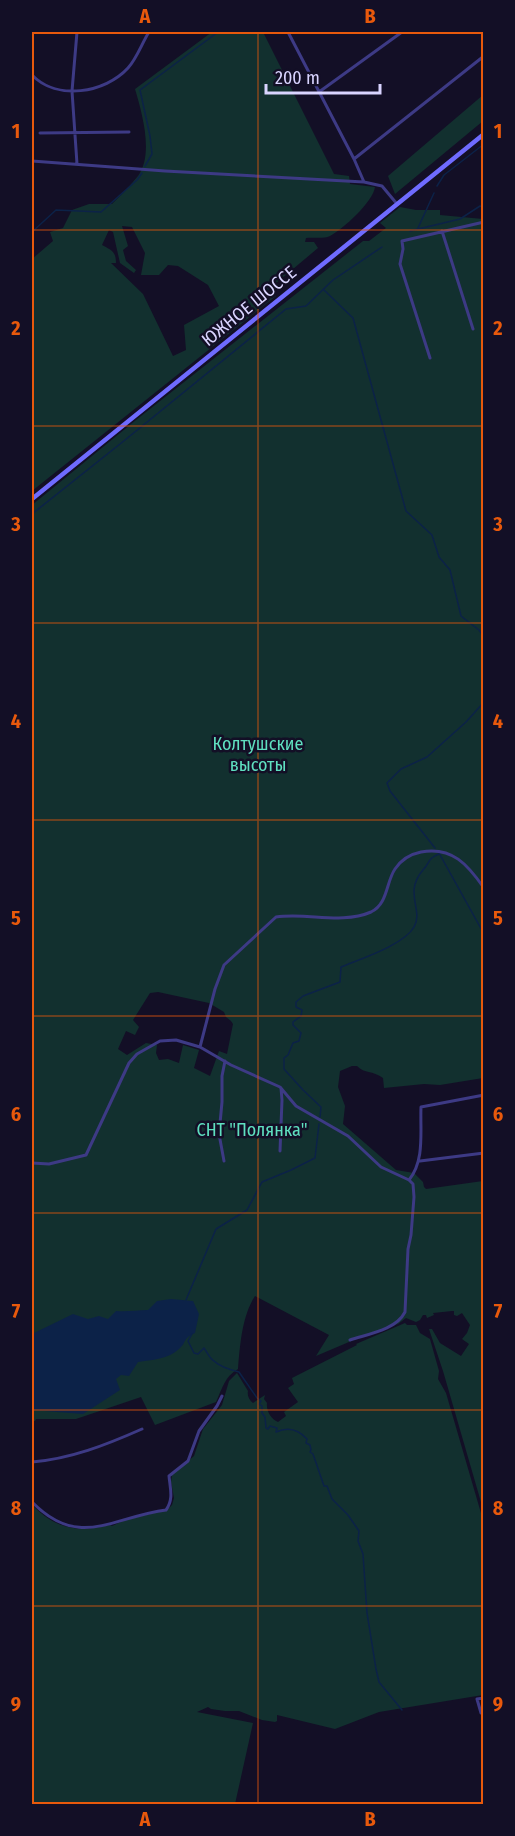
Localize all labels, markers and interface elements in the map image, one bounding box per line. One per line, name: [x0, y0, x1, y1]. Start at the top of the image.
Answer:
text: A: [139, 4, 152, 28]
text: B: [364, 4, 376, 28]
scale bar: [266, 57, 380, 95]
text: 200 m: [275, 67, 320, 89]
text: 1: [12, 119, 20, 143]
text: 1: [494, 119, 502, 143]
street label: ЮЖНОЕ ШОССЕ: [197, 261, 301, 351]
text: 2: [10, 316, 21, 340]
text: 2: [492, 316, 503, 340]
text: 3: [10, 512, 21, 536]
text: 3: [492, 512, 503, 536]
text: 4: [11, 709, 21, 733]
text: 4: [493, 709, 503, 733]
park label: Колтушские высоты: [213, 733, 304, 776]
text: 5: [11, 906, 21, 930]
text: 5: [493, 906, 503, 930]
text: 6: [11, 1102, 21, 1126]
text: 6: [493, 1102, 503, 1126]
park label: СНТ "Полянка": [197, 1119, 307, 1141]
text: 7: [12, 1299, 21, 1323]
text: 7: [494, 1299, 503, 1323]
text: 8: [11, 1496, 22, 1520]
text: 8: [493, 1496, 504, 1520]
text: 9: [11, 1692, 21, 1716]
text: 9: [493, 1692, 503, 1716]
text: A: [139, 1807, 152, 1831]
text: B: [364, 1807, 376, 1831]

